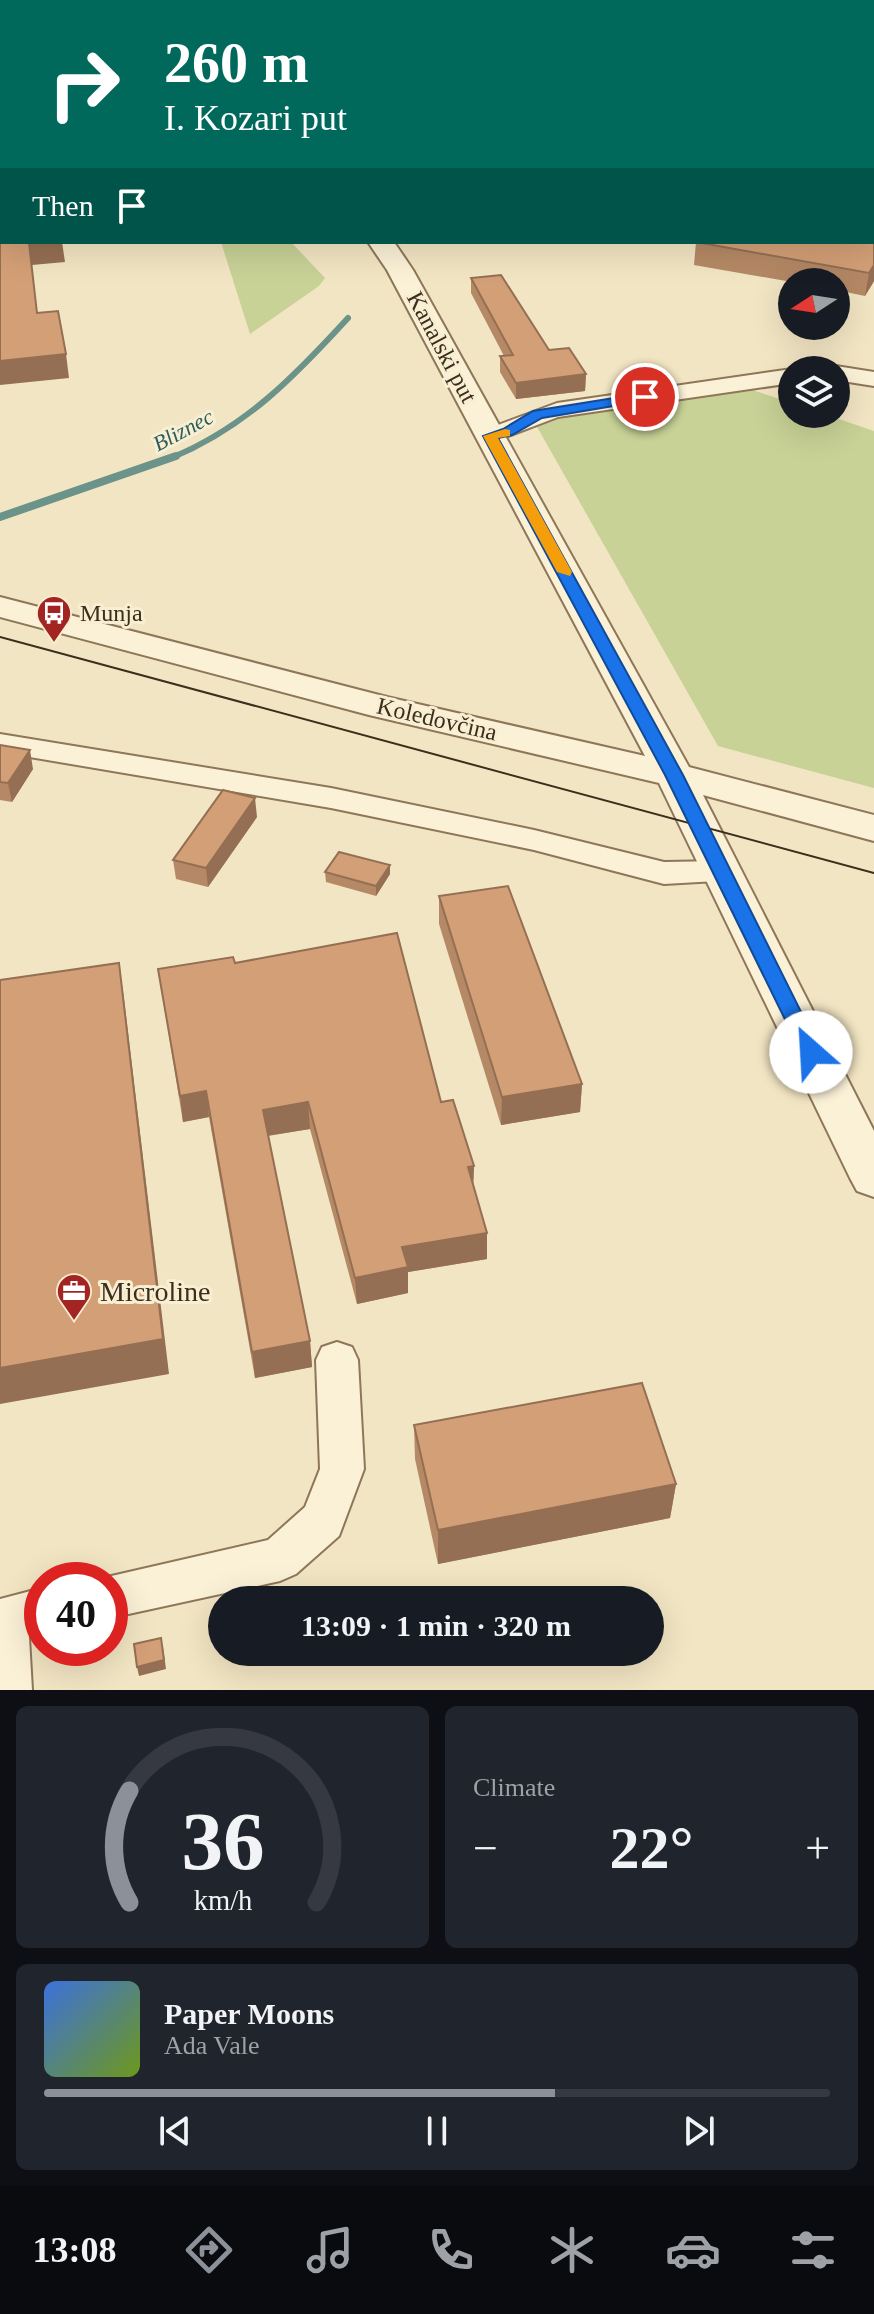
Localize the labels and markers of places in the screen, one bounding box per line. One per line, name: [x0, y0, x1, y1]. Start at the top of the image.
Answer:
pin: [611, 363, 679, 431]
bus stop icon: Munja: [35, 594, 73, 644]
place label: Munja: [80, 600, 143, 626]
office icon: Microline: [55, 1272, 93, 1322]
place label: Microline: [100, 1276, 210, 1307]

